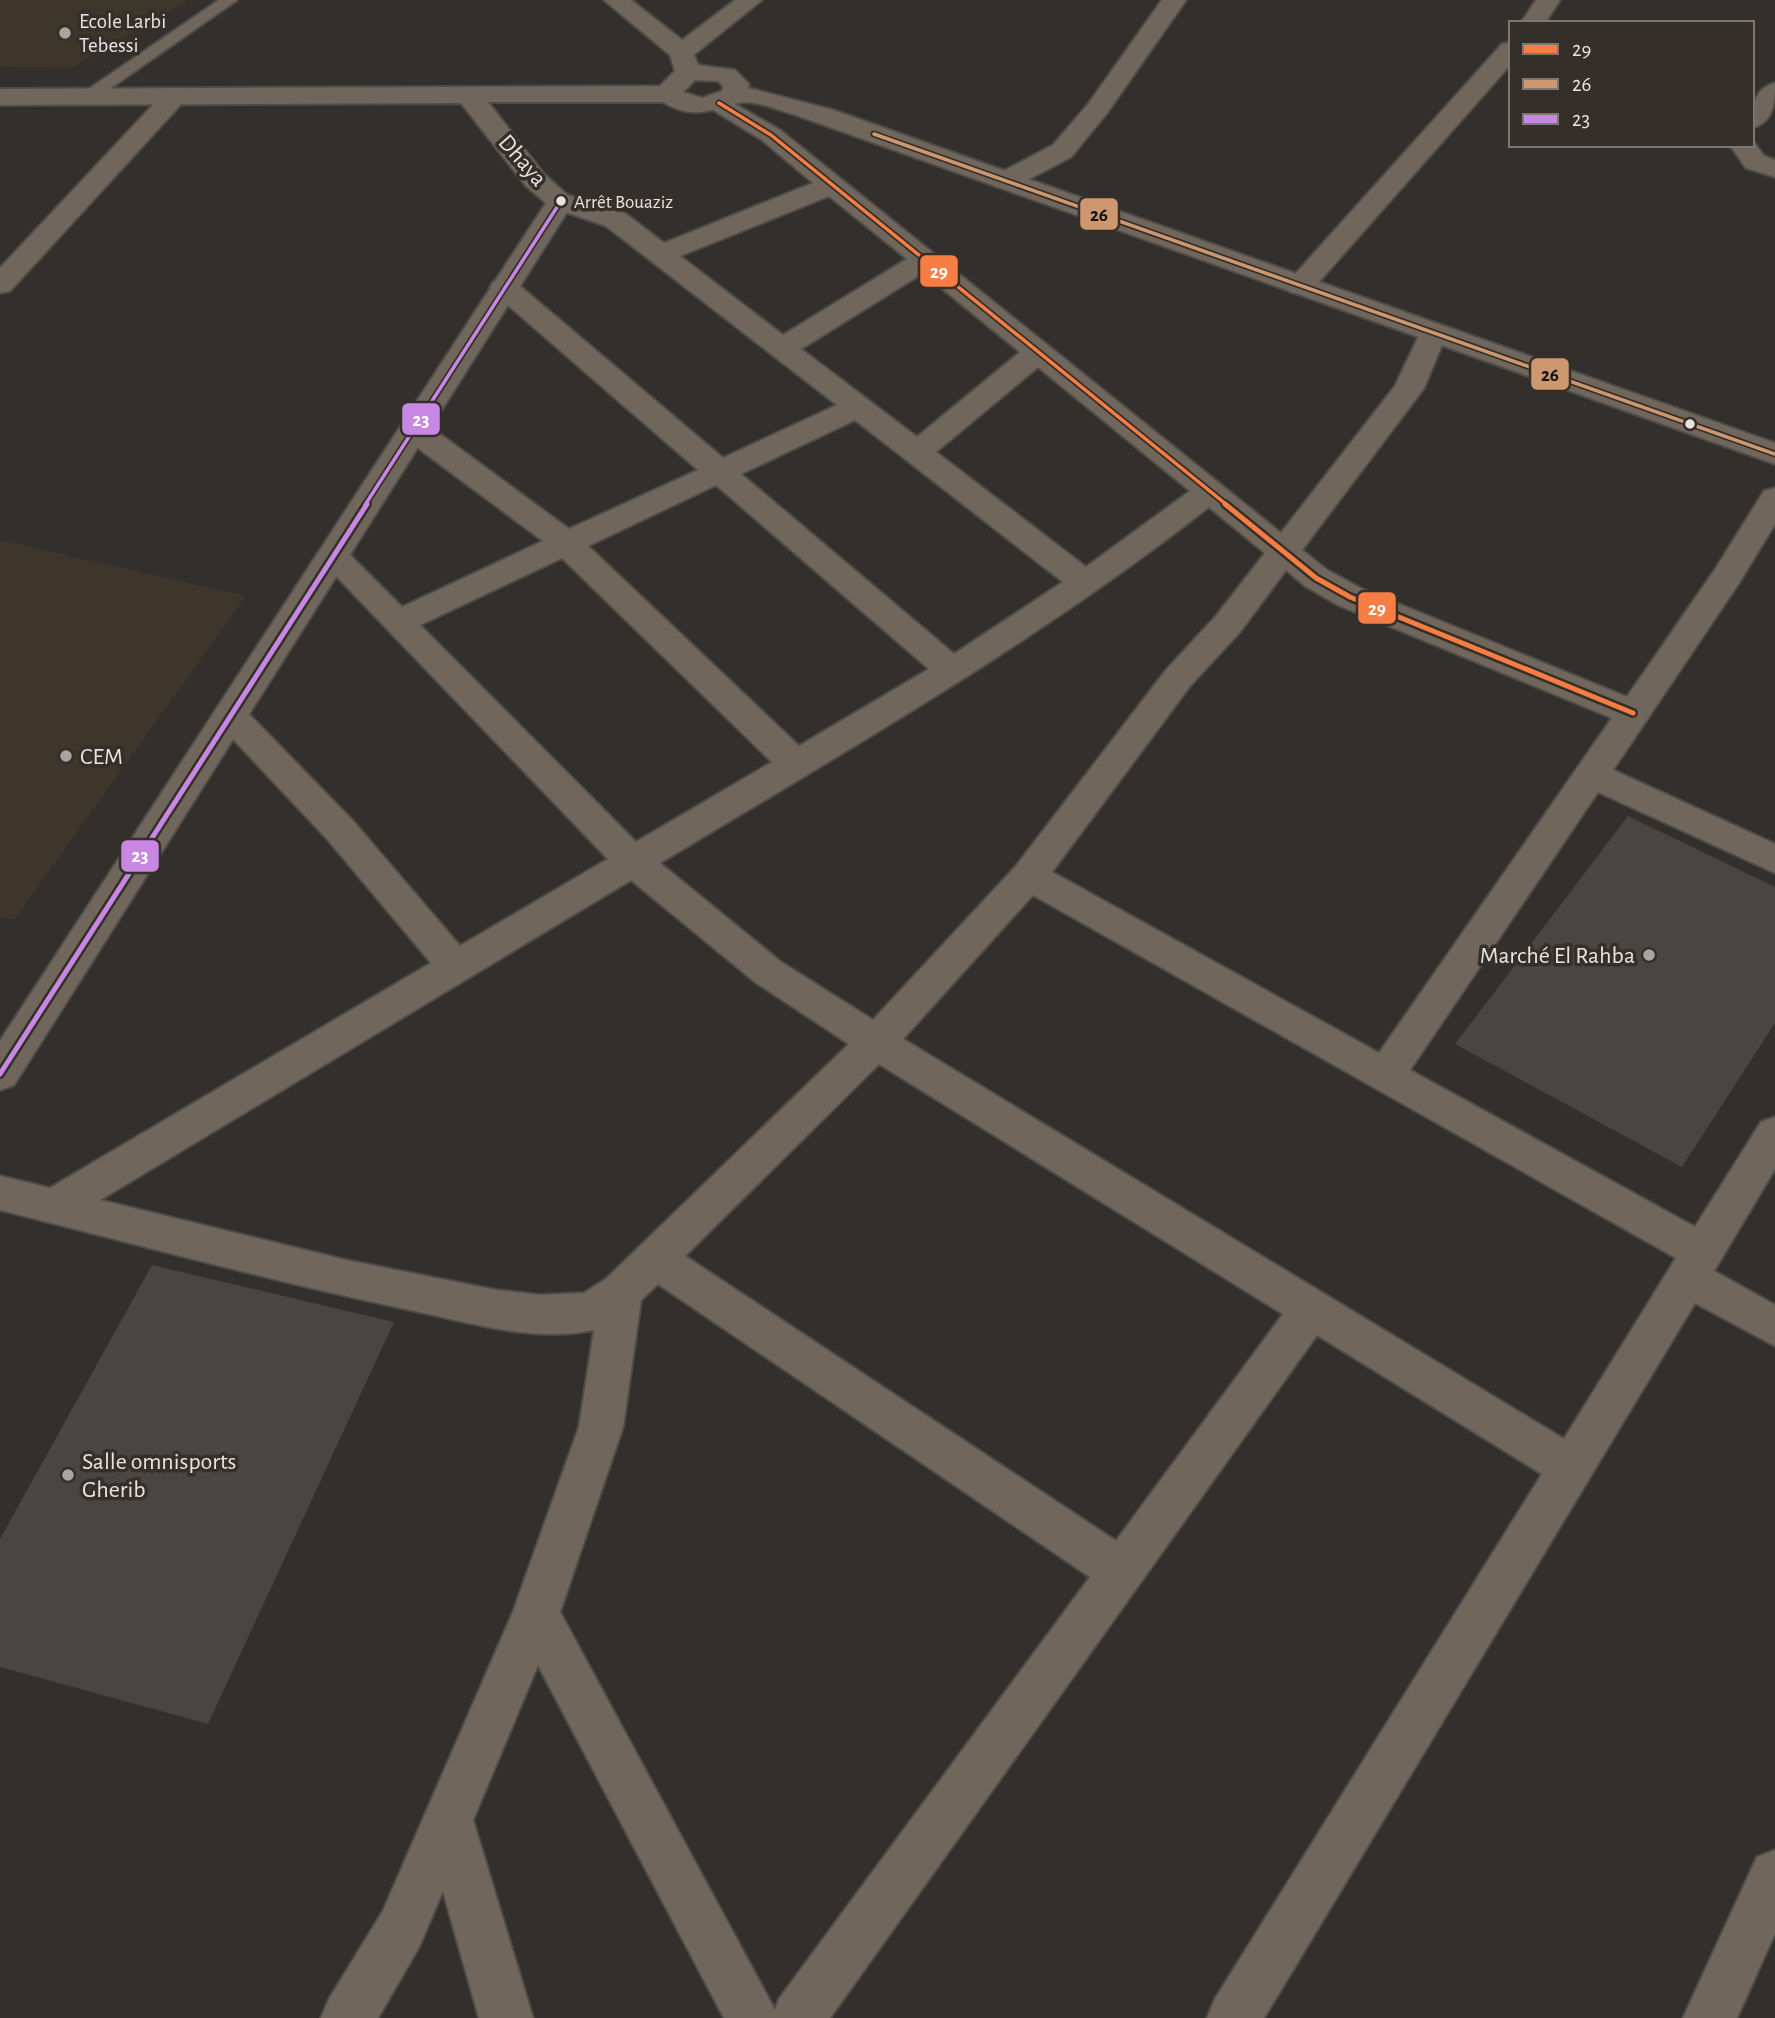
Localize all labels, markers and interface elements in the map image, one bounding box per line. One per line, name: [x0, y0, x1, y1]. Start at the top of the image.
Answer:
place label: Ecole Larbi Tebessi: [79, 11, 166, 56]
legend: [1509, 21, 1754, 147]
marker: Ecole Larbi Tebessi: [57, 25, 73, 41]
text: 29: [1572, 39, 1591, 60]
text: 26: [1572, 74, 1591, 95]
text: 23: [1572, 109, 1590, 130]
street label: Dhaya: [494, 130, 551, 191]
place label: Arrêt Bouaziz: [574, 193, 673, 212]
marker: Arrêt Bouaziz: [554, 194, 568, 208]
line badge: 26: [1079, 197, 1119, 231]
text: 26: [1090, 206, 1108, 225]
line badge: 29: [919, 254, 959, 288]
text: 29: [930, 263, 948, 282]
line badge: 26: [1530, 357, 1570, 391]
text: 26: [1541, 366, 1559, 385]
line badge: 23: [401, 402, 441, 436]
text: 23: [412, 411, 430, 430]
unlabelled marker: [1683, 417, 1697, 431]
line badge: 29: [1357, 591, 1397, 625]
text: 29: [1368, 600, 1386, 619]
place label: CEM: [80, 745, 123, 769]
marker: CEM: [58, 748, 74, 764]
line badge: 23: [120, 839, 160, 873]
text: 23: [131, 847, 149, 866]
place label: Marché El Rahba: [1480, 944, 1635, 968]
marker: Marché El Rahba: [1641, 947, 1657, 963]
place label: Salle omnisports Gherib: [82, 1450, 236, 1502]
marker: Salle omnisports Gherib: [60, 1467, 76, 1483]

